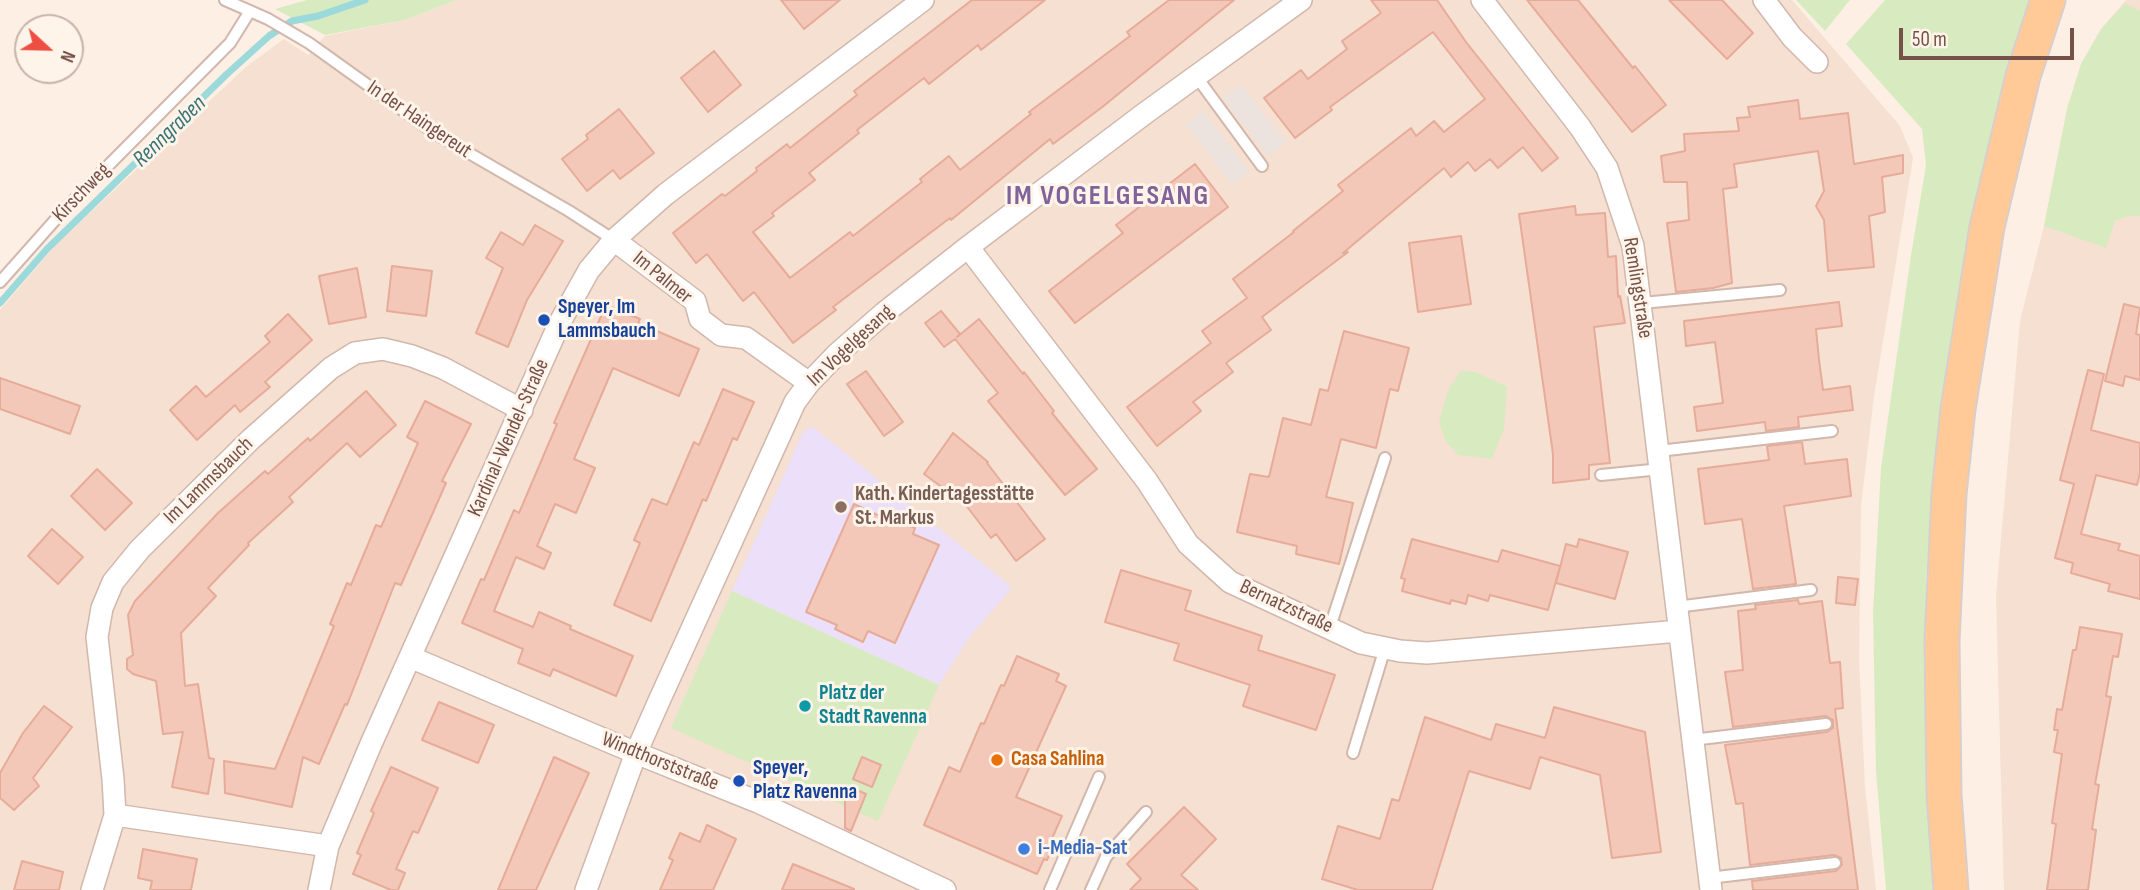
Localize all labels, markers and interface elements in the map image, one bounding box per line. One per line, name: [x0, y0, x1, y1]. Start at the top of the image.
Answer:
north arrow: [14, 14, 84, 84]
scale bar: [1902, 14, 2077, 58]
text: 50 m: [1912, 27, 1947, 52]
text: N: [55, 47, 80, 65]
street label: In der Haingereut: [362, 76, 476, 164]
water label: Renngraben: [128, 90, 212, 174]
street label: Kirschweg: [48, 158, 116, 228]
district label: IM VOGELGESANG: [1008, 180, 1208, 214]
street label: Remlingstraße: [1617, 236, 1657, 340]
street label: Im Palmer: [627, 246, 697, 310]
place label: Speyer, Im Lammsbauch: [558, 295, 656, 345]
street label: Im Vogelgesang: [803, 300, 899, 392]
marker: Speyer, Im Lammsbauch: [536, 312, 552, 328]
street label: Kardinal-Wendel-Straße: [463, 355, 555, 521]
street label: Im Lammsbauch: [159, 432, 259, 530]
place label: Kath. Kindertagesstätte St. Markus: [855, 482, 1034, 532]
marker: Kath. Kindertagesstätte St. Markus: [833, 499, 849, 515]
street label: Bernatzstraße: [1235, 574, 1337, 640]
place label: Platz der Stadt Ravenna: [819, 681, 927, 731]
marker: Platz der Stadt Ravenna: [797, 698, 813, 714]
street label: Windthorststraße: [598, 727, 722, 797]
place label: Casa Sahlina: [1011, 747, 1104, 773]
marker: Casa Sahlina: [989, 752, 1005, 768]
place label: Speyer, Platz Ravenna: [753, 756, 857, 806]
marker: Speyer, Platz Ravenna: [731, 773, 747, 789]
place label: i-Media-Sat: [1038, 836, 1127, 862]
marker: i-Media-Sat: [1016, 841, 1032, 857]

